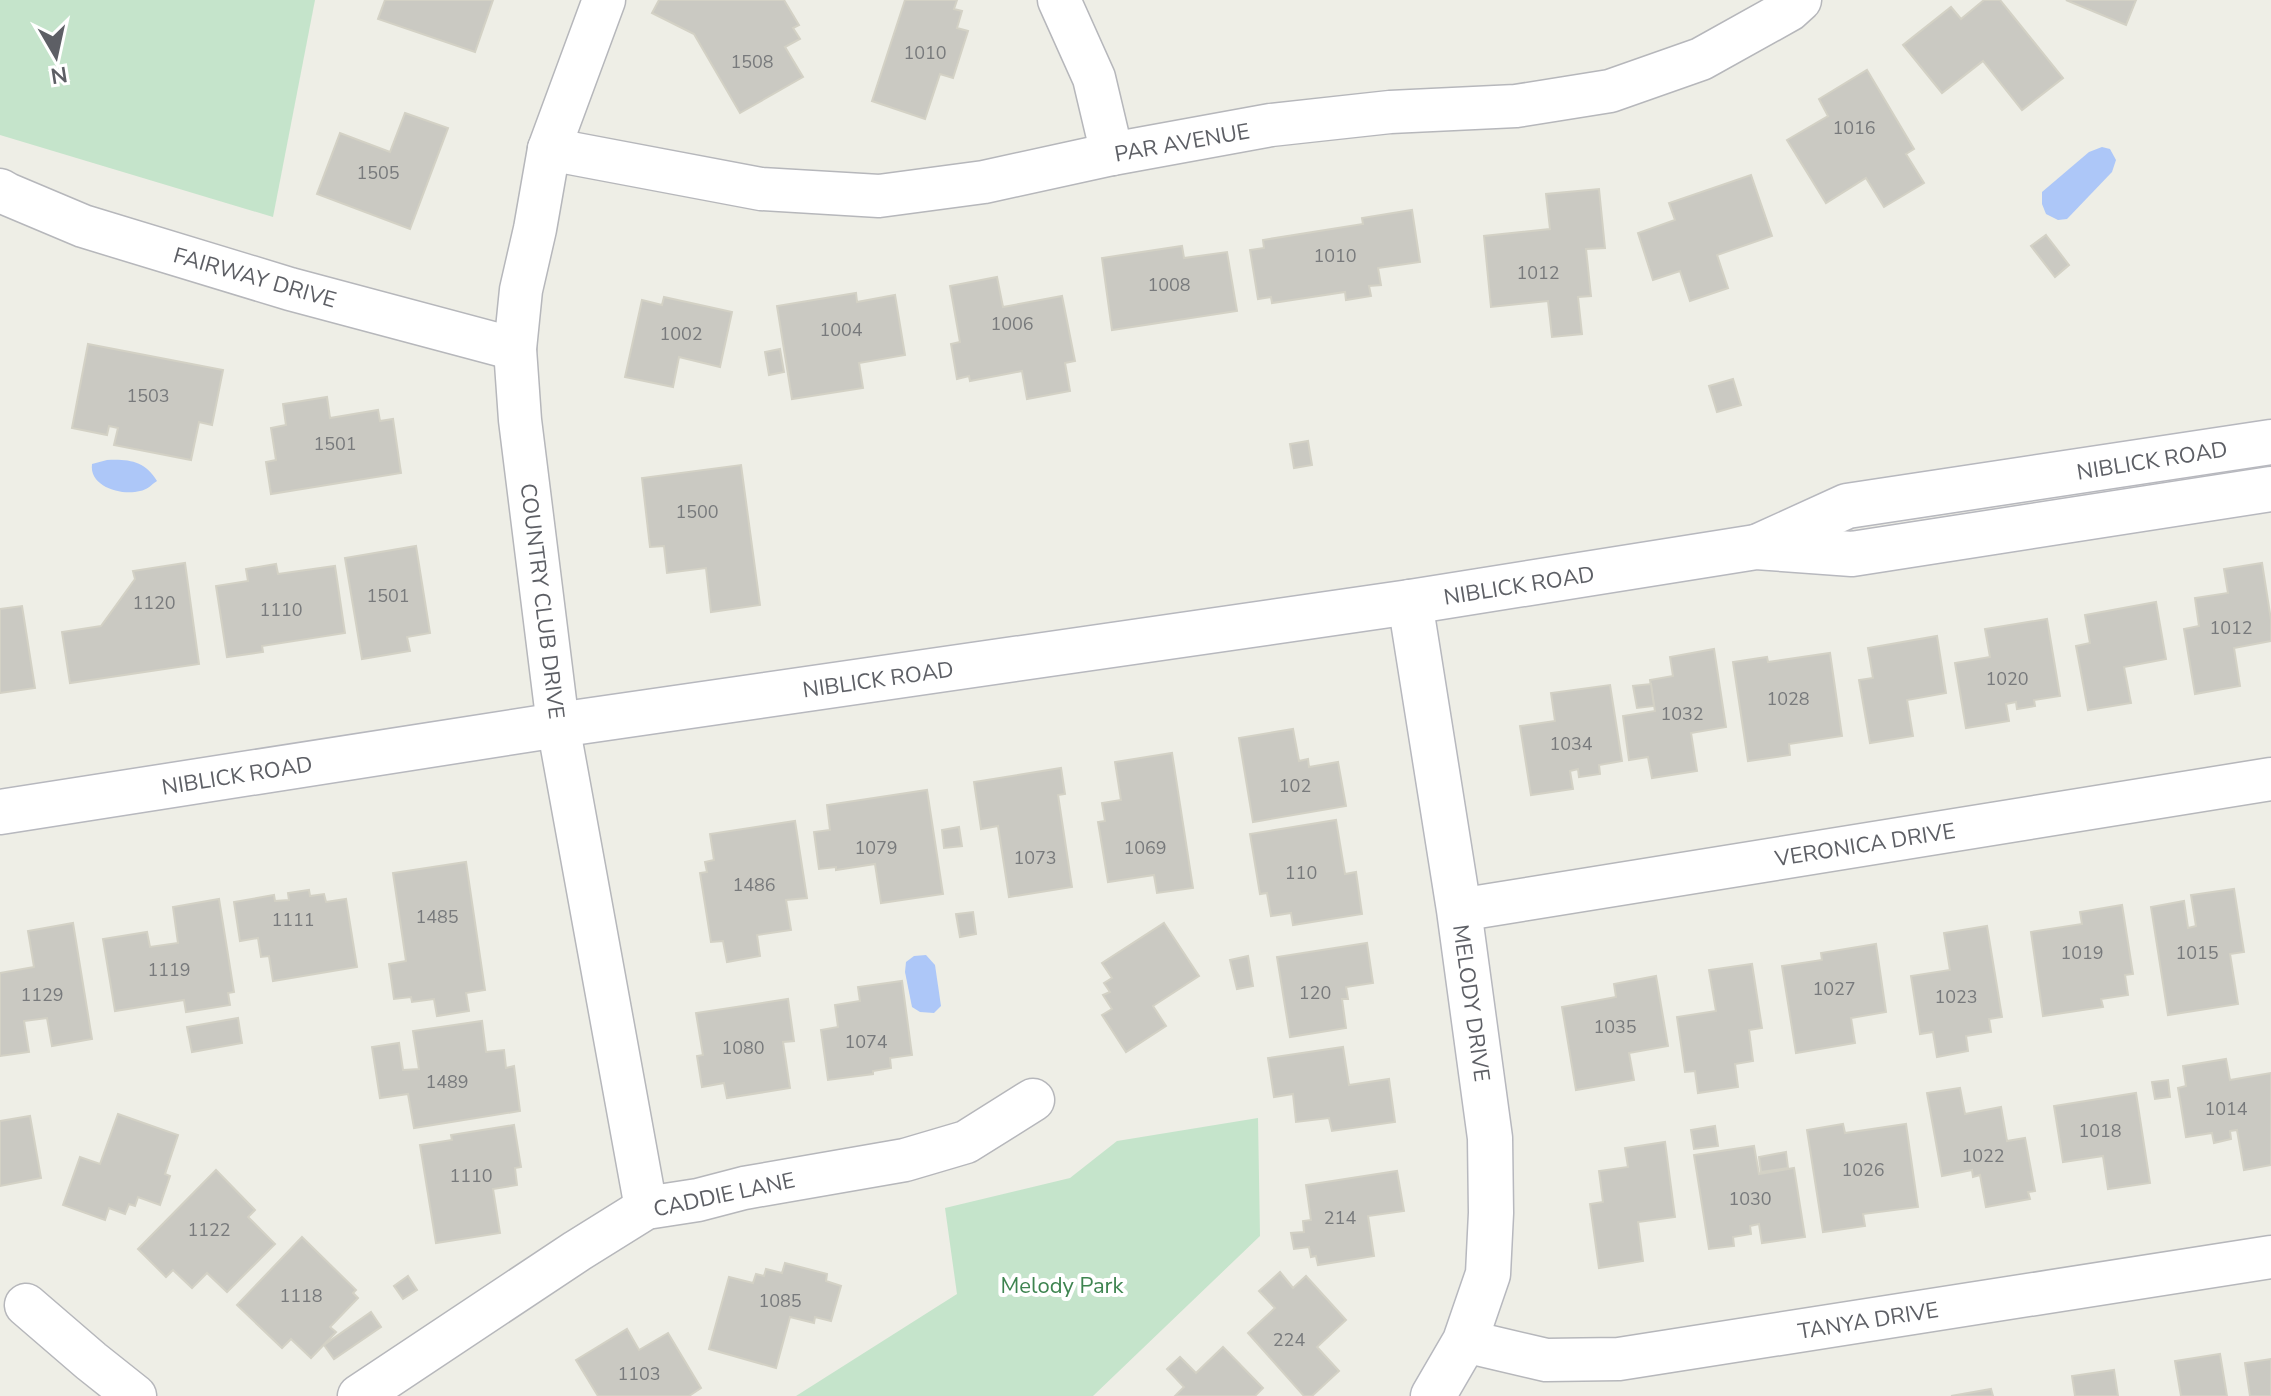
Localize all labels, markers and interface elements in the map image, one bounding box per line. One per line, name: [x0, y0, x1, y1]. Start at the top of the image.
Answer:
north arrow: [16, 16, 96, 96]
house number: 1010: [903, 41, 947, 65]
house number: 1508: [730, 50, 774, 74]
text: N: [48, 59, 69, 91]
street label: PAR AVENUE: [1112, 116, 1252, 170]
house number: 1016: [1832, 116, 1876, 140]
house number: 1505: [356, 161, 400, 185]
street label: FAIRWAY DRIVE: [170, 240, 340, 316]
house number: 1010: [1313, 244, 1357, 268]
house number: 1012: [1516, 261, 1560, 285]
house number: 1008: [1147, 273, 1191, 297]
house number: 1006: [990, 312, 1034, 336]
house number: 1004: [819, 318, 863, 342]
house number: 1002: [659, 322, 703, 346]
house number: 1503: [126, 384, 170, 408]
house number: 1501: [313, 432, 357, 456]
street label: NIBLICK ROAD: [2075, 434, 2230, 488]
street label: COUNTRY CLUB DRIVE: [513, 481, 571, 721]
house number: 1500: [675, 500, 719, 524]
street label: NIBLICK ROAD: [1442, 559, 1597, 613]
house number: 1501: [366, 584, 410, 608]
house number: 1120: [132, 591, 176, 615]
house number: 1110: [259, 598, 303, 622]
house number: 1012: [2209, 616, 2253, 640]
street label: NIBLICK ROAD: [801, 655, 956, 705]
house number: 1020: [1985, 667, 2029, 691]
house number: 1028: [1766, 687, 1810, 711]
house number: 1032: [1660, 702, 1704, 726]
house number: 1034: [1549, 732, 1593, 756]
street label: NIBLICK ROAD: [160, 749, 315, 803]
house number: 102: [1279, 774, 1311, 798]
street label: VERONICA DRIVE: [1772, 816, 1957, 874]
house number: 1079: [854, 836, 898, 860]
house number: 1069: [1123, 836, 1167, 860]
house number: 1073: [1013, 846, 1057, 870]
house number: 110: [1285, 861, 1317, 885]
house number: 1486: [732, 873, 776, 897]
house number: 1485: [415, 905, 459, 929]
house number: 1111: [271, 908, 315, 932]
street label: MELODY DRIVE: [1445, 923, 1497, 1084]
house number: 1019: [2060, 941, 2104, 965]
house number: 1015: [2175, 941, 2219, 965]
house number: 1119: [147, 958, 191, 982]
house number: 1027: [1812, 977, 1856, 1001]
house number: 120: [1299, 981, 1331, 1005]
house number: 1129: [20, 983, 64, 1007]
house number: 1023: [1934, 985, 1978, 1009]
house number: 1035: [1593, 1015, 1637, 1039]
house number: 1074: [844, 1030, 888, 1054]
house number: 1080: [721, 1036, 765, 1060]
house number: 1489: [425, 1070, 469, 1094]
house number: 1014: [2204, 1097, 2248, 1121]
house number: 1018: [2078, 1119, 2122, 1143]
house number: 1022: [1961, 1144, 2005, 1168]
house number: 1026: [1841, 1158, 1885, 1182]
house number: 1110: [449, 1164, 493, 1188]
street label: CADDIE LANE: [651, 1165, 798, 1225]
house number: 1030: [1728, 1187, 1772, 1211]
house number: 214: [1324, 1206, 1356, 1230]
house number: 1122: [187, 1218, 231, 1242]
park label: Melody Park: [1001, 1271, 1124, 1301]
house number: 1118: [279, 1284, 323, 1308]
house number: 1085: [758, 1289, 802, 1313]
street label: TANYA DRIVE: [1796, 1295, 1941, 1347]
house number: 224: [1273, 1328, 1305, 1352]
house number: 1103: [617, 1362, 661, 1386]

